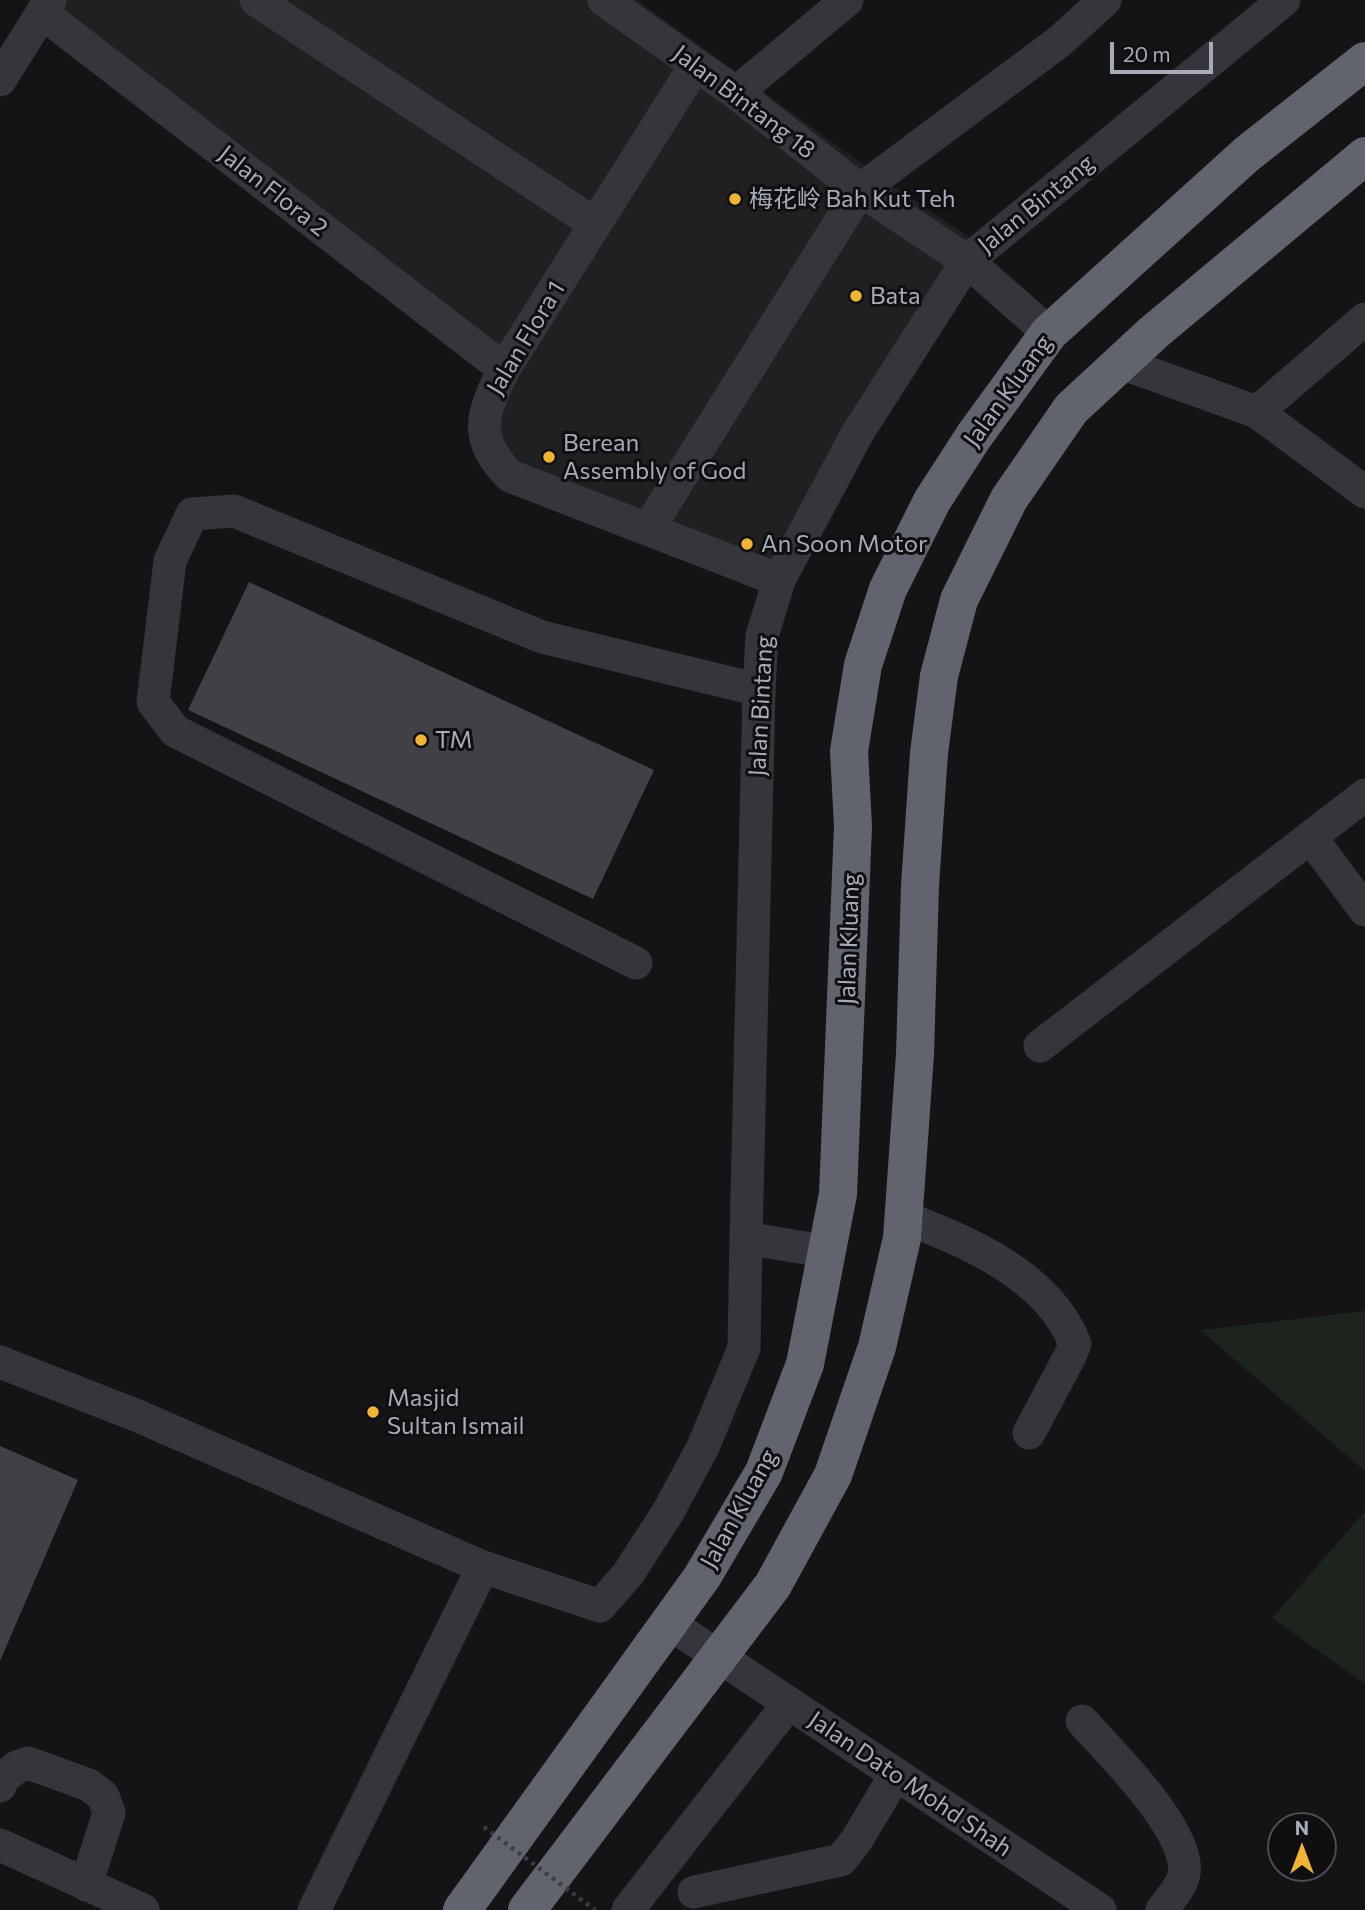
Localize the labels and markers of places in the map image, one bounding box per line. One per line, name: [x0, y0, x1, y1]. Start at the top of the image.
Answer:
place label: 梅花岭 Bah Kut Teh: [749, 185, 956, 213]
marker: 梅花岭 Bah Kut Teh: [727, 191, 743, 207]
place label: Bata: [870, 282, 920, 310]
marker: Bata: [848, 288, 864, 304]
place label: Berean Assembly of God: [563, 429, 746, 485]
marker: Berean Assembly of God: [541, 449, 557, 465]
place label: An Soon Motor: [761, 530, 928, 558]
marker: An Soon Motor: [739, 536, 755, 552]
place label: TM: [435, 726, 473, 754]
marker: TM: [413, 732, 429, 748]
place label: Masjid Sultan Ismail: [387, 1384, 525, 1440]
marker: Masjid Sultan Ismail: [365, 1404, 381, 1420]

